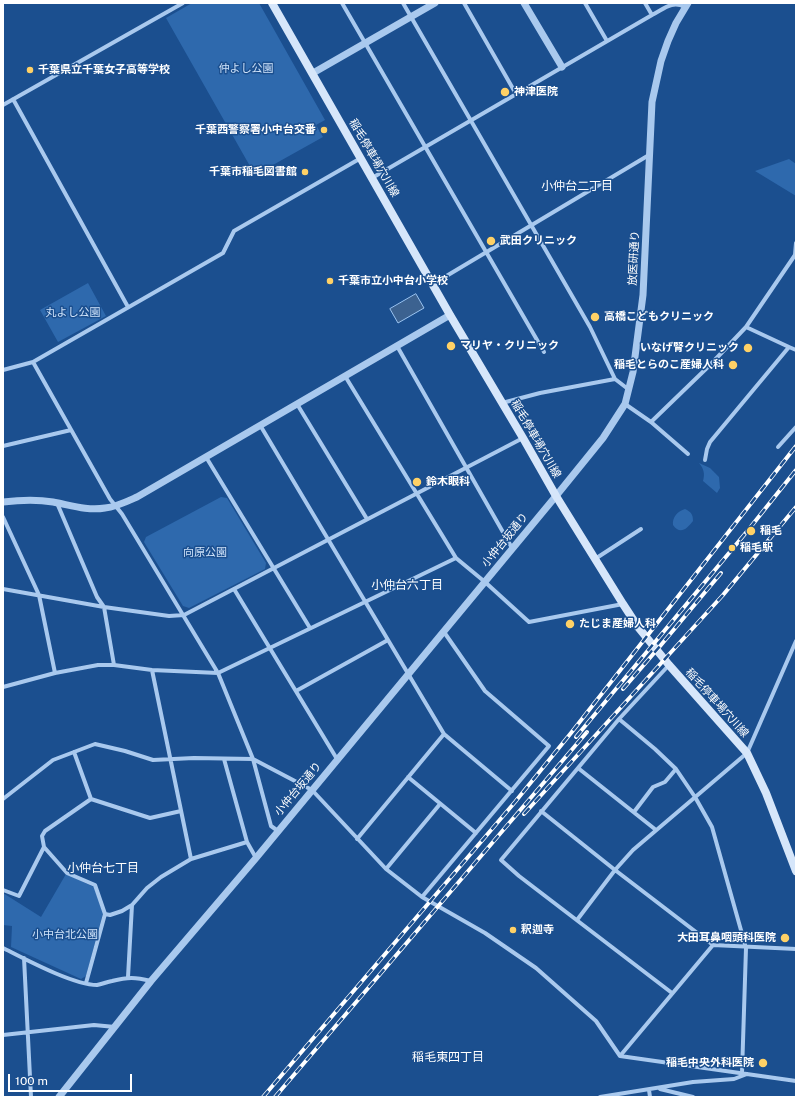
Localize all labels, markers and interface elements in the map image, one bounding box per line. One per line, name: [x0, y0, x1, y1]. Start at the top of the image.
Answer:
park label: 仲よし公園: [219, 62, 273, 76]
place label: 千葉県立千葉女子高等学校: [38, 63, 170, 77]
marker: 千葉県立千葉女子高等学校: [25, 65, 35, 75]
place label: 神津医院: [514, 85, 558, 99]
marker: 神津医院: [499, 86, 511, 98]
street label: 稲毛停車場穴川線: [346, 117, 402, 199]
place label: 千葉西警察署小中台交番: [195, 123, 316, 137]
marker: 千葉西警察署小中台交番: [319, 125, 329, 135]
place label: 千葉市稲毛図書館: [209, 165, 297, 179]
marker: 千葉市稲毛図書館: [300, 167, 310, 177]
district label: 小仲台二丁目: [541, 179, 613, 193]
street label: 放医研通り: [626, 230, 642, 286]
place label: 武田クリニック: [500, 234, 577, 248]
marker: 武田クリニック: [485, 235, 497, 247]
place label: 千葉市立小中台小学校: [338, 274, 448, 288]
marker: 千葉市立小中台小学校: [325, 276, 335, 286]
park label: 丸よし公園: [46, 306, 100, 320]
place label: 高橋こどもクリニック: [604, 310, 714, 324]
marker: 高橋こどもクリニック: [589, 311, 601, 323]
place label: マリヤ・クリニック: [460, 339, 559, 353]
marker: マリヤ・クリニック: [445, 340, 457, 352]
place label: いなげ腎クリニック: [640, 341, 739, 355]
marker: いなげ腎クリニック: [742, 342, 754, 354]
place label: 稲毛とらのこ産婦人科: [614, 358, 724, 372]
marker: 稲毛とらのこ産婦人科: [727, 359, 739, 371]
street label: 稲毛停車場穴川線: [508, 398, 564, 480]
place label: 鈴木眼科: [426, 475, 470, 489]
marker: 鈴木眼科: [411, 476, 423, 488]
street label: 小仲台坂通り: [479, 510, 531, 570]
place label: 稲毛: [760, 524, 782, 538]
marker: 稲毛: [745, 525, 757, 537]
place label: 稲毛駅: [740, 541, 773, 555]
marker: 稲毛駅: [727, 543, 737, 553]
park label: 向原公園: [183, 546, 227, 560]
district label: 小仲台六丁目: [371, 578, 443, 592]
place label: たじま産婦人科: [579, 617, 656, 631]
marker: たじま産婦人科: [564, 618, 576, 630]
street label: 稲毛停車場穴川線: [683, 666, 751, 740]
street label: 小仲台坂通り: [272, 759, 324, 819]
district label: 小仲台七丁目: [67, 861, 139, 875]
place label: 釈迦寺: [521, 923, 554, 937]
marker: 釈迦寺: [508, 925, 518, 935]
park label: 小中台北公園: [32, 928, 98, 942]
place label: 大田耳鼻咽頭科医院: [677, 931, 776, 945]
marker: 大田耳鼻咽頭科医院: [779, 932, 791, 944]
district label: 稲毛東四丁目: [412, 1050, 484, 1064]
place label: 稲毛中央外科医院: [666, 1056, 754, 1070]
marker: 稲毛中央外科医院: [757, 1057, 769, 1069]
scale bar: [10, 1066, 134, 1092]
text: 100 m: [15, 1074, 48, 1088]

